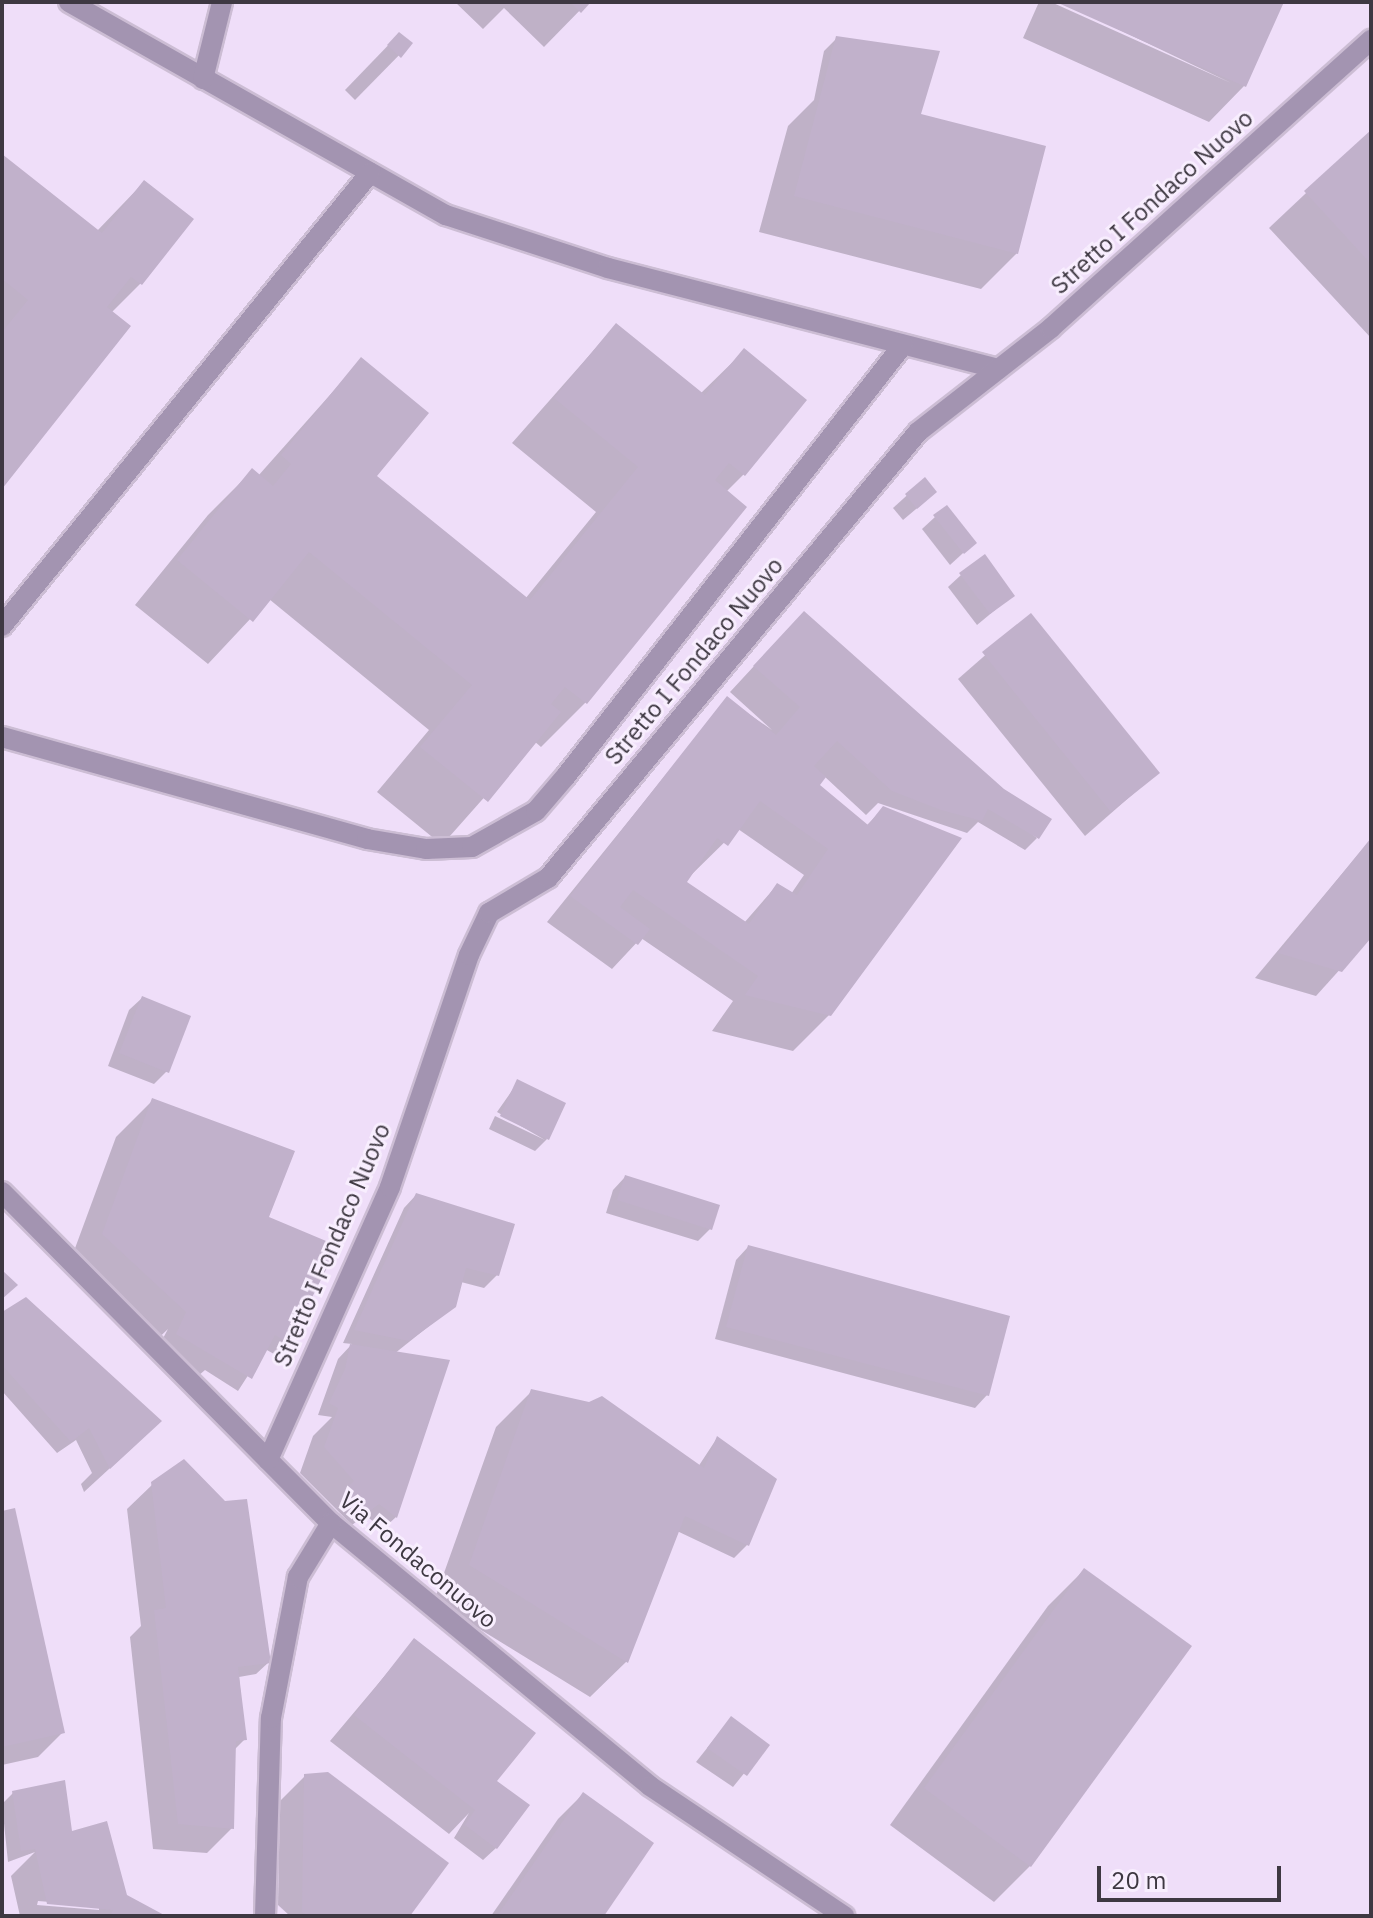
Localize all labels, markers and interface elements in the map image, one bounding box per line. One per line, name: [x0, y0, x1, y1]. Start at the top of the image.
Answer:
street label: Stretto I Fondaco Nuovo: [1045, 104, 1259, 300]
street label: Stretto I Fondaco Nuovo: [599, 552, 789, 770]
street label: Stretto I Fondaco Nuovo: [268, 1119, 396, 1371]
street label: Via Fondaconuovo: [333, 1486, 503, 1634]
scale bar: [1101, 1850, 1285, 1900]
text: 20 m: [1111, 1864, 1166, 1896]

